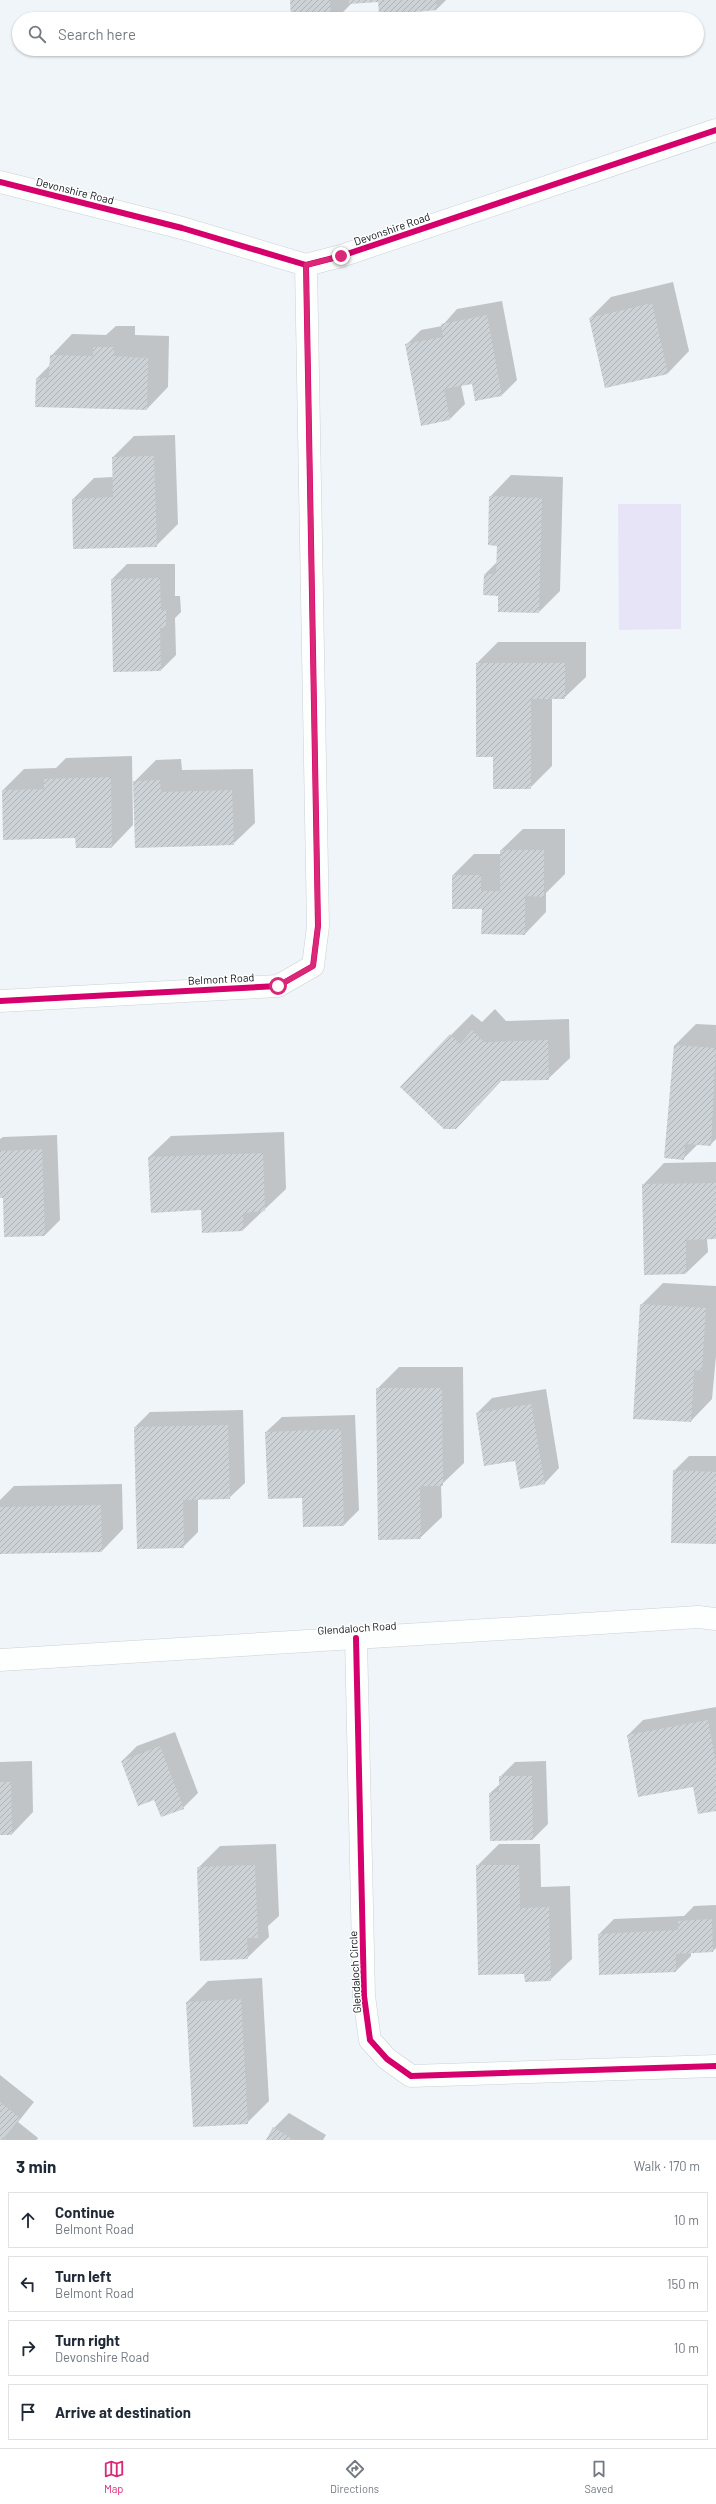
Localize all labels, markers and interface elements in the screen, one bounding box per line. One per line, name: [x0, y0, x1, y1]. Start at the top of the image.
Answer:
search box: [12, 12, 704, 56]
icon: search: [26, 23, 48, 45]
text: Search here: [58, 25, 136, 43]
street label: Devonshire Road: [35, 175, 115, 206]
street label: Devonshire Road: [352, 209, 432, 248]
route end: [332, 247, 350, 265]
street label: Belmont Road: [187, 970, 255, 987]
route start: [269, 977, 287, 995]
street label: Glendaloch Road: [317, 1618, 397, 1637]
street label: Glendaloch Circle: [346, 1930, 363, 2014]
text: 3 min: [16, 2156, 56, 2176]
text: Walk · 170 m: [634, 2158, 700, 2174]
text: Continue: [55, 2203, 115, 2221]
icon: ahead: [17, 2209, 39, 2231]
text: 10 m: [674, 2212, 699, 2228]
text: Belmont Road: [55, 2221, 134, 2237]
text: Turn left: [55, 2267, 111, 2285]
icon: left: [17, 2273, 39, 2295]
text: 150 m: [667, 2276, 699, 2292]
text: Belmont Road: [55, 2285, 134, 2301]
text: Turn right: [55, 2331, 120, 2349]
icon: right: [17, 2337, 39, 2359]
text: 10 m: [674, 2340, 699, 2356]
text: Devonshire Road: [55, 2349, 149, 2365]
icon: arrive: [17, 2401, 39, 2423]
text: Arrive at destination: [55, 2403, 191, 2421]
tab: Map: [103, 2458, 125, 2495]
tab: Directions: [330, 2458, 379, 2495]
tab: Saved: [584, 2458, 613, 2495]

